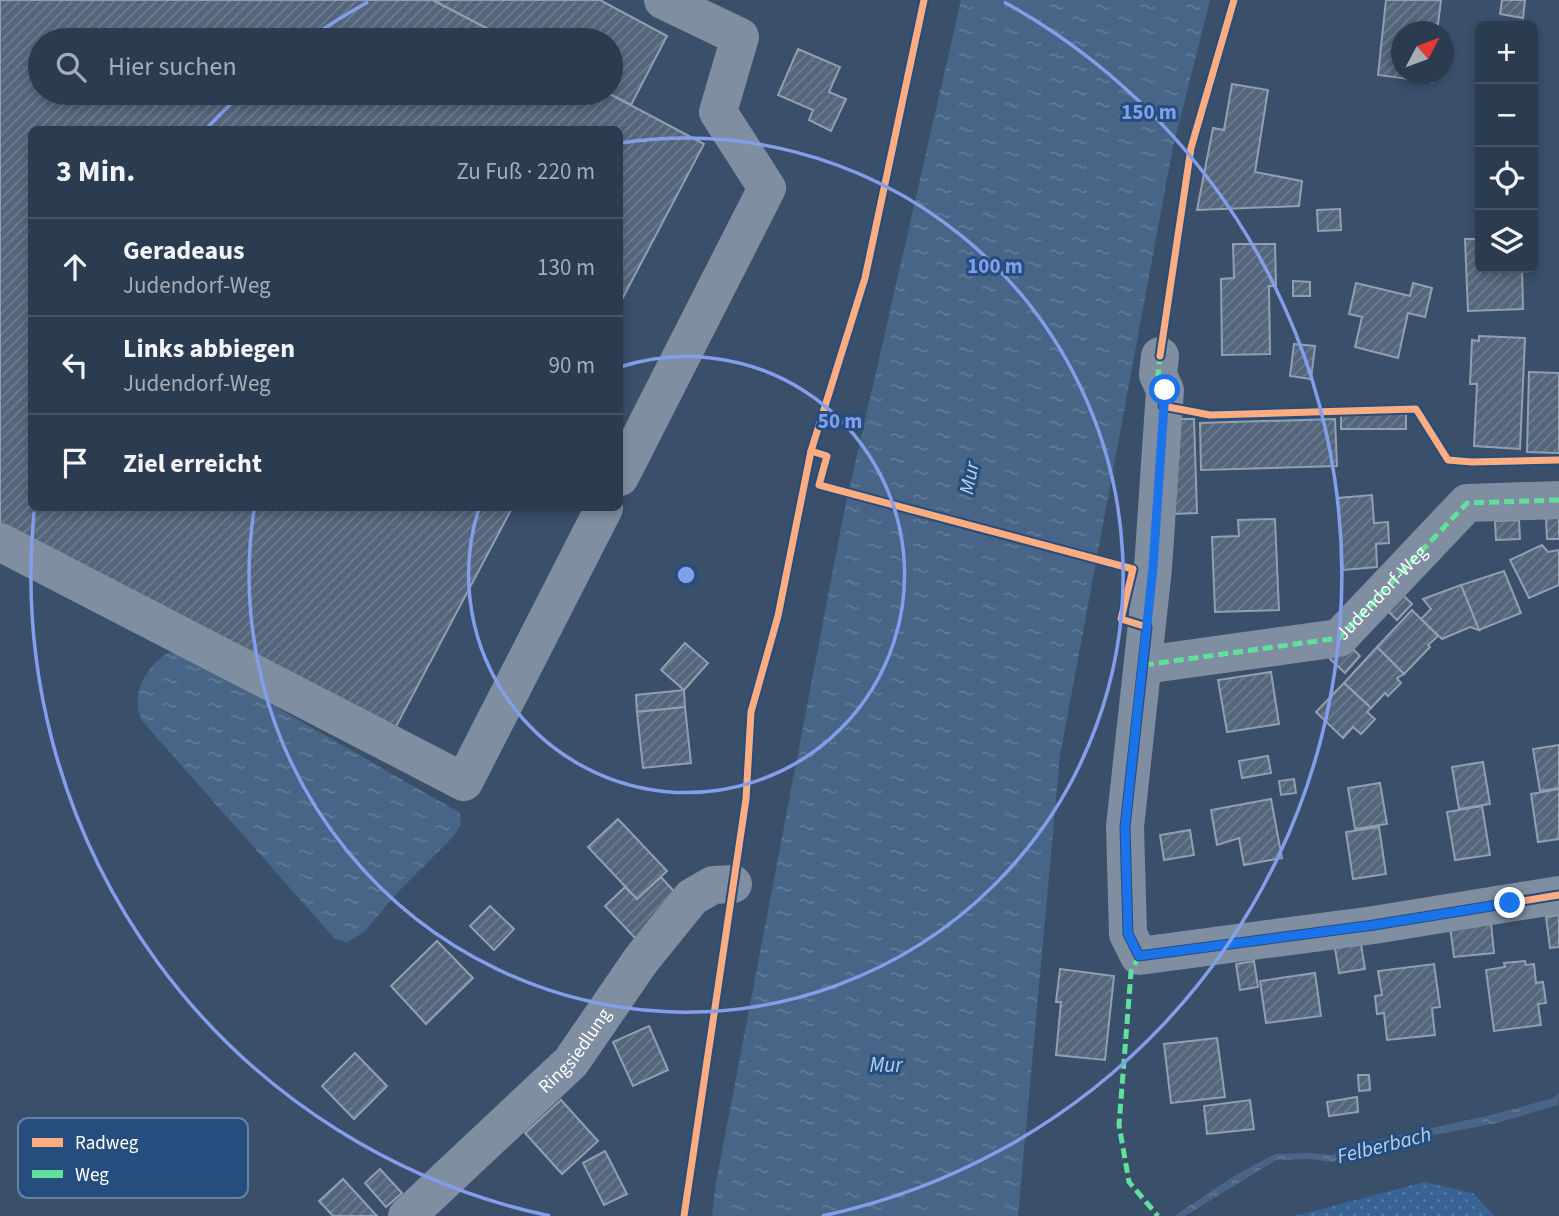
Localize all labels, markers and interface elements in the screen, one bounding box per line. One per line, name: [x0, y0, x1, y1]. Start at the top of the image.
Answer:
north arrow: [1391, 21, 1454, 84]
map controls: [1475, 21, 1538, 273]
button: +: [1475, 21, 1538, 84]
search box: [28, 28, 623, 105]
icon: search: [52, 48, 90, 86]
text: Hier suchen: [108, 48, 237, 85]
button: −: [1475, 84, 1538, 147]
text: 150 m: [1121, 97, 1177, 127]
button: locate: [1475, 147, 1538, 210]
text: 3 Min.: [56, 150, 135, 193]
text: Zu Fuß · 220 m: [456, 155, 595, 188]
button: layers: [1475, 210, 1538, 273]
text: Geradeaus: [123, 232, 244, 269]
icon: ahead: [56, 248, 94, 286]
text: 130 m: [537, 251, 595, 284]
text: 100 m: [967, 251, 1023, 281]
text: Judendorf-Weg: [123, 269, 271, 302]
text: Links abbiegen: [123, 330, 295, 367]
icon: left: [56, 346, 94, 384]
text: 90 m: [548, 349, 595, 382]
text: Judendorf-Weg: [123, 367, 271, 400]
route start: [1149, 374, 1180, 405]
text: 50 m: [818, 406, 862, 436]
icon: arrive: [56, 444, 94, 482]
text: Ziel erreicht: [123, 445, 262, 482]
water label: Mur: [951, 458, 987, 497]
street label: Judendorf-Weg: [1330, 539, 1434, 646]
centre of rings: [674, 563, 698, 587]
route end: [1494, 887, 1525, 918]
street label: Ringsiedlung: [532, 1002, 618, 1100]
water label: Mur: [870, 1050, 903, 1080]
legend: [18, 1118, 248, 1198]
water label: Felberbach: [1334, 1119, 1434, 1171]
text: Radweg: [75, 1130, 139, 1157]
text: Weg: [75, 1162, 109, 1189]

